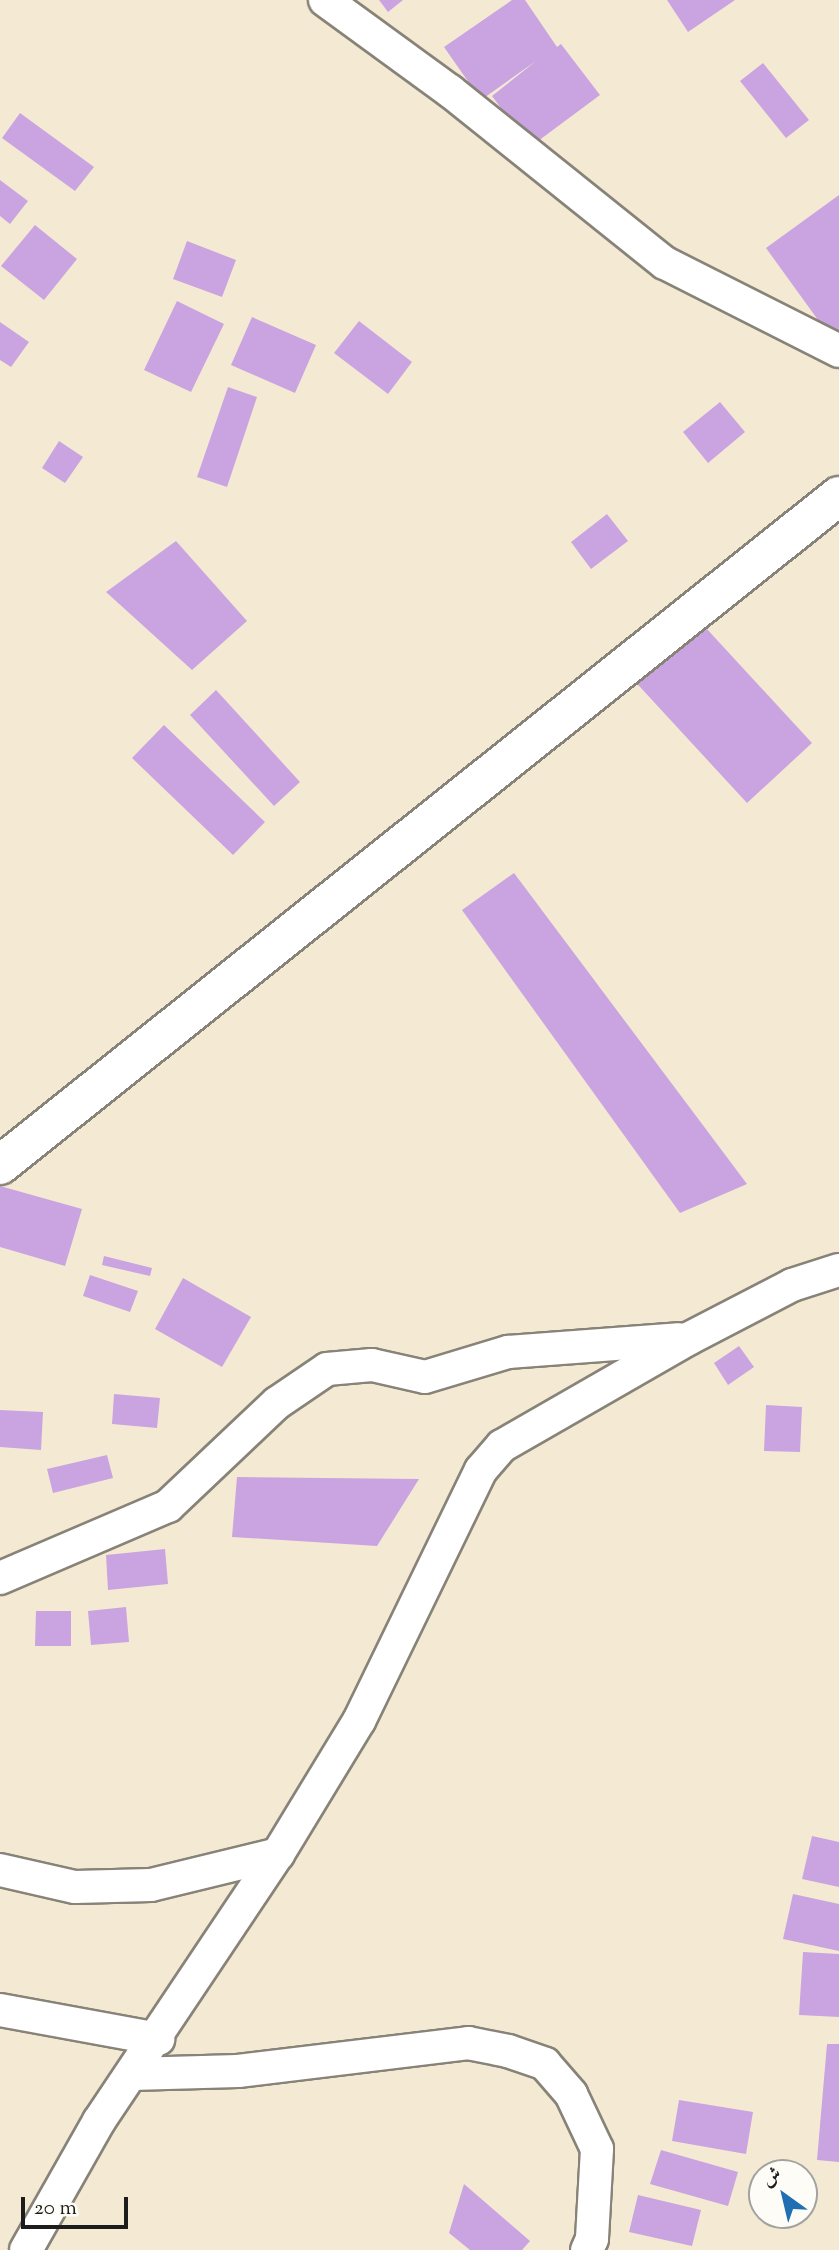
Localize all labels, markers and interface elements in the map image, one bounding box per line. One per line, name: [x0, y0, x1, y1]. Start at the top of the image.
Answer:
north arrow: [748, 2159, 818, 2229]
text: ش: [757, 2161, 787, 2194]
scale bar: [24, 2184, 131, 2228]
text: 20 m: [34, 2194, 77, 2224]

